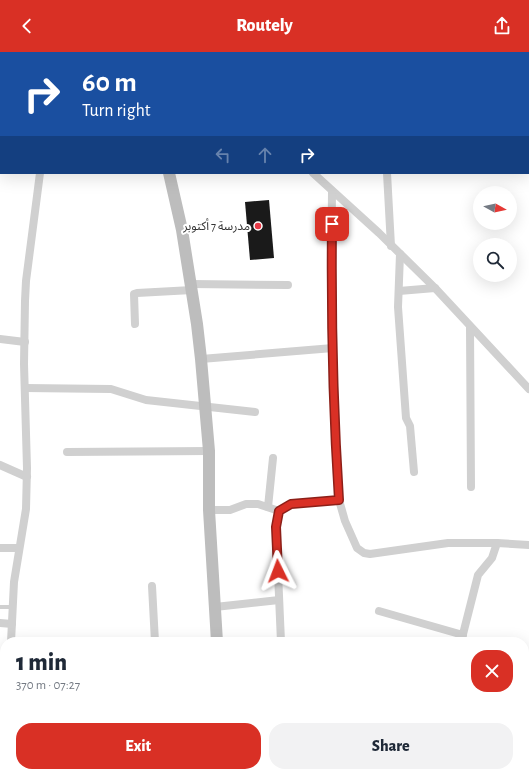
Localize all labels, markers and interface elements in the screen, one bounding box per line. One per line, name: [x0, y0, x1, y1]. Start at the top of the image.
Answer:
icon: back: [16, 15, 38, 37]
icon: share: [491, 15, 513, 37]
text: Routely: [236, 17, 293, 35]
icon: right: [16, 68, 68, 120]
text: 60 m: [82, 69, 137, 97]
text: Turn right: [82, 102, 151, 120]
icon: left: [212, 144, 234, 166]
icon: ahead: [254, 144, 276, 166]
icon: right: [296, 144, 318, 166]
north arrow: [473, 186, 517, 230]
map controls: [473, 186, 517, 282]
pin: [315, 207, 349, 241]
icon: arrive: [321, 213, 343, 235]
place label: مدرسة 7 أكتوبر: [182, 218, 250, 233]
marker: مدرسة 7 أكتوبر: [253, 221, 263, 231]
button: search: [473, 238, 517, 282]
position arrow: [257, 550, 299, 592]
button: close: [471, 650, 513, 692]
text: 1 min: [16, 651, 67, 675]
text: 370 m · 07:27: [16, 679, 80, 692]
button: Exit: [16, 723, 261, 769]
button: Share: [269, 723, 513, 769]

